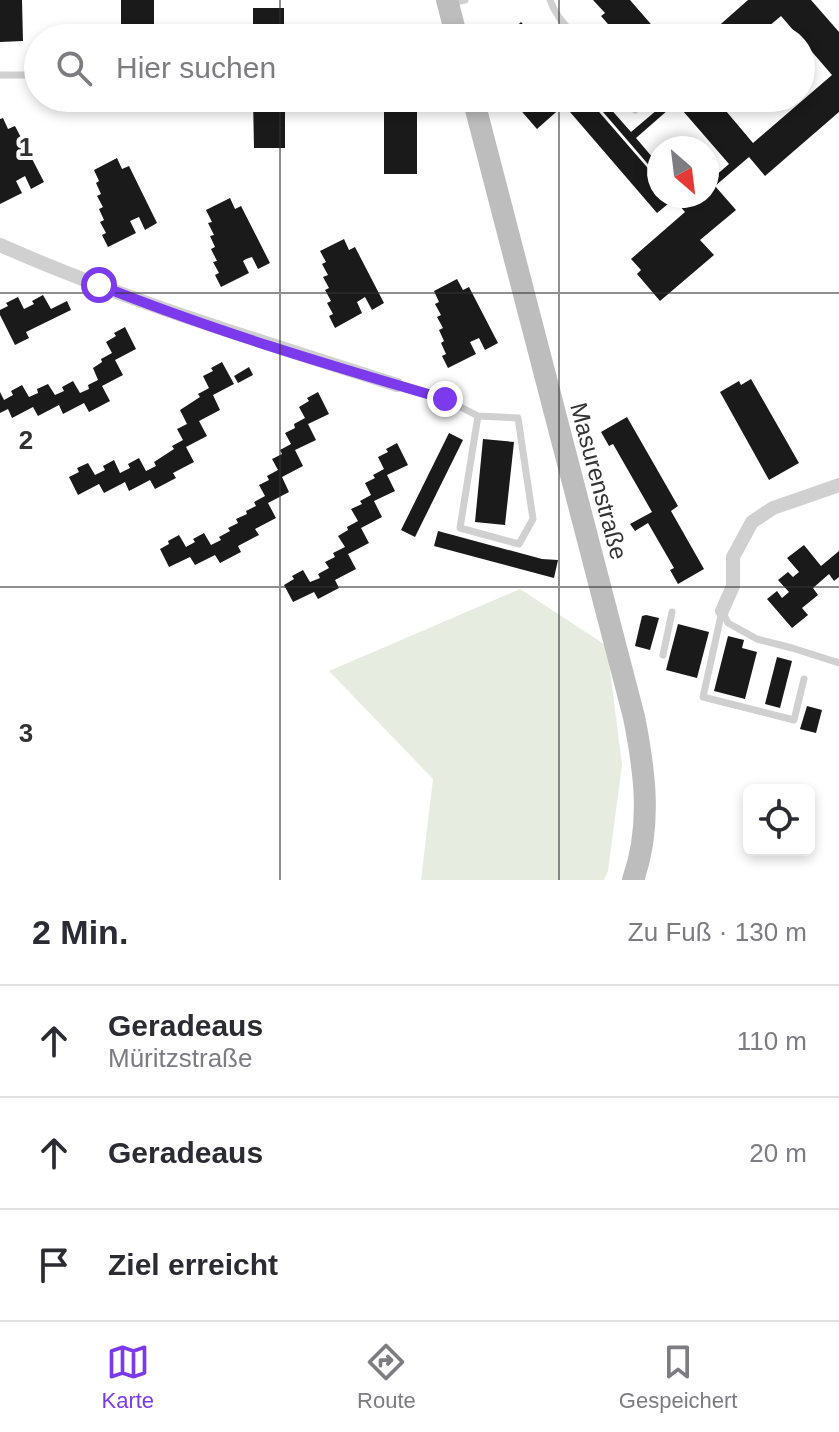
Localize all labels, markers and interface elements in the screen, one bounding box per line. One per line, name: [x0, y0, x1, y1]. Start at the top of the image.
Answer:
search box: [24, 24, 815, 112]
icon: search: [52, 46, 96, 90]
text: Hier suchen: [116, 51, 276, 84]
text: 1: [19, 132, 33, 162]
north arrow: [647, 136, 719, 208]
route start: [81, 267, 117, 303]
route end: [427, 381, 463, 417]
street label: Masurenstraße: [565, 400, 633, 562]
text: 2: [19, 425, 33, 455]
text: 3: [19, 718, 33, 748]
map controls: [743, 784, 815, 856]
button: locate: [743, 784, 815, 856]
text: 2 Min.: [32, 913, 128, 951]
text: Zu Fuß · 130 m: [628, 917, 807, 947]
text: Geradeaus: [108, 1009, 263, 1042]
icon: ahead: [32, 1019, 76, 1063]
text: 110 m: [737, 1026, 807, 1056]
text: Müritzstraße: [108, 1043, 252, 1073]
icon: ahead: [32, 1131, 76, 1175]
text: Geradeaus: [108, 1136, 263, 1169]
text: 20 m: [749, 1138, 807, 1168]
icon: arrive: [32, 1243, 76, 1287]
text: Ziel erreicht: [108, 1248, 278, 1281]
tab: Karte: [102, 1340, 154, 1414]
tab: Route: [357, 1340, 416, 1414]
tab: Gespeichert: [619, 1340, 737, 1414]

